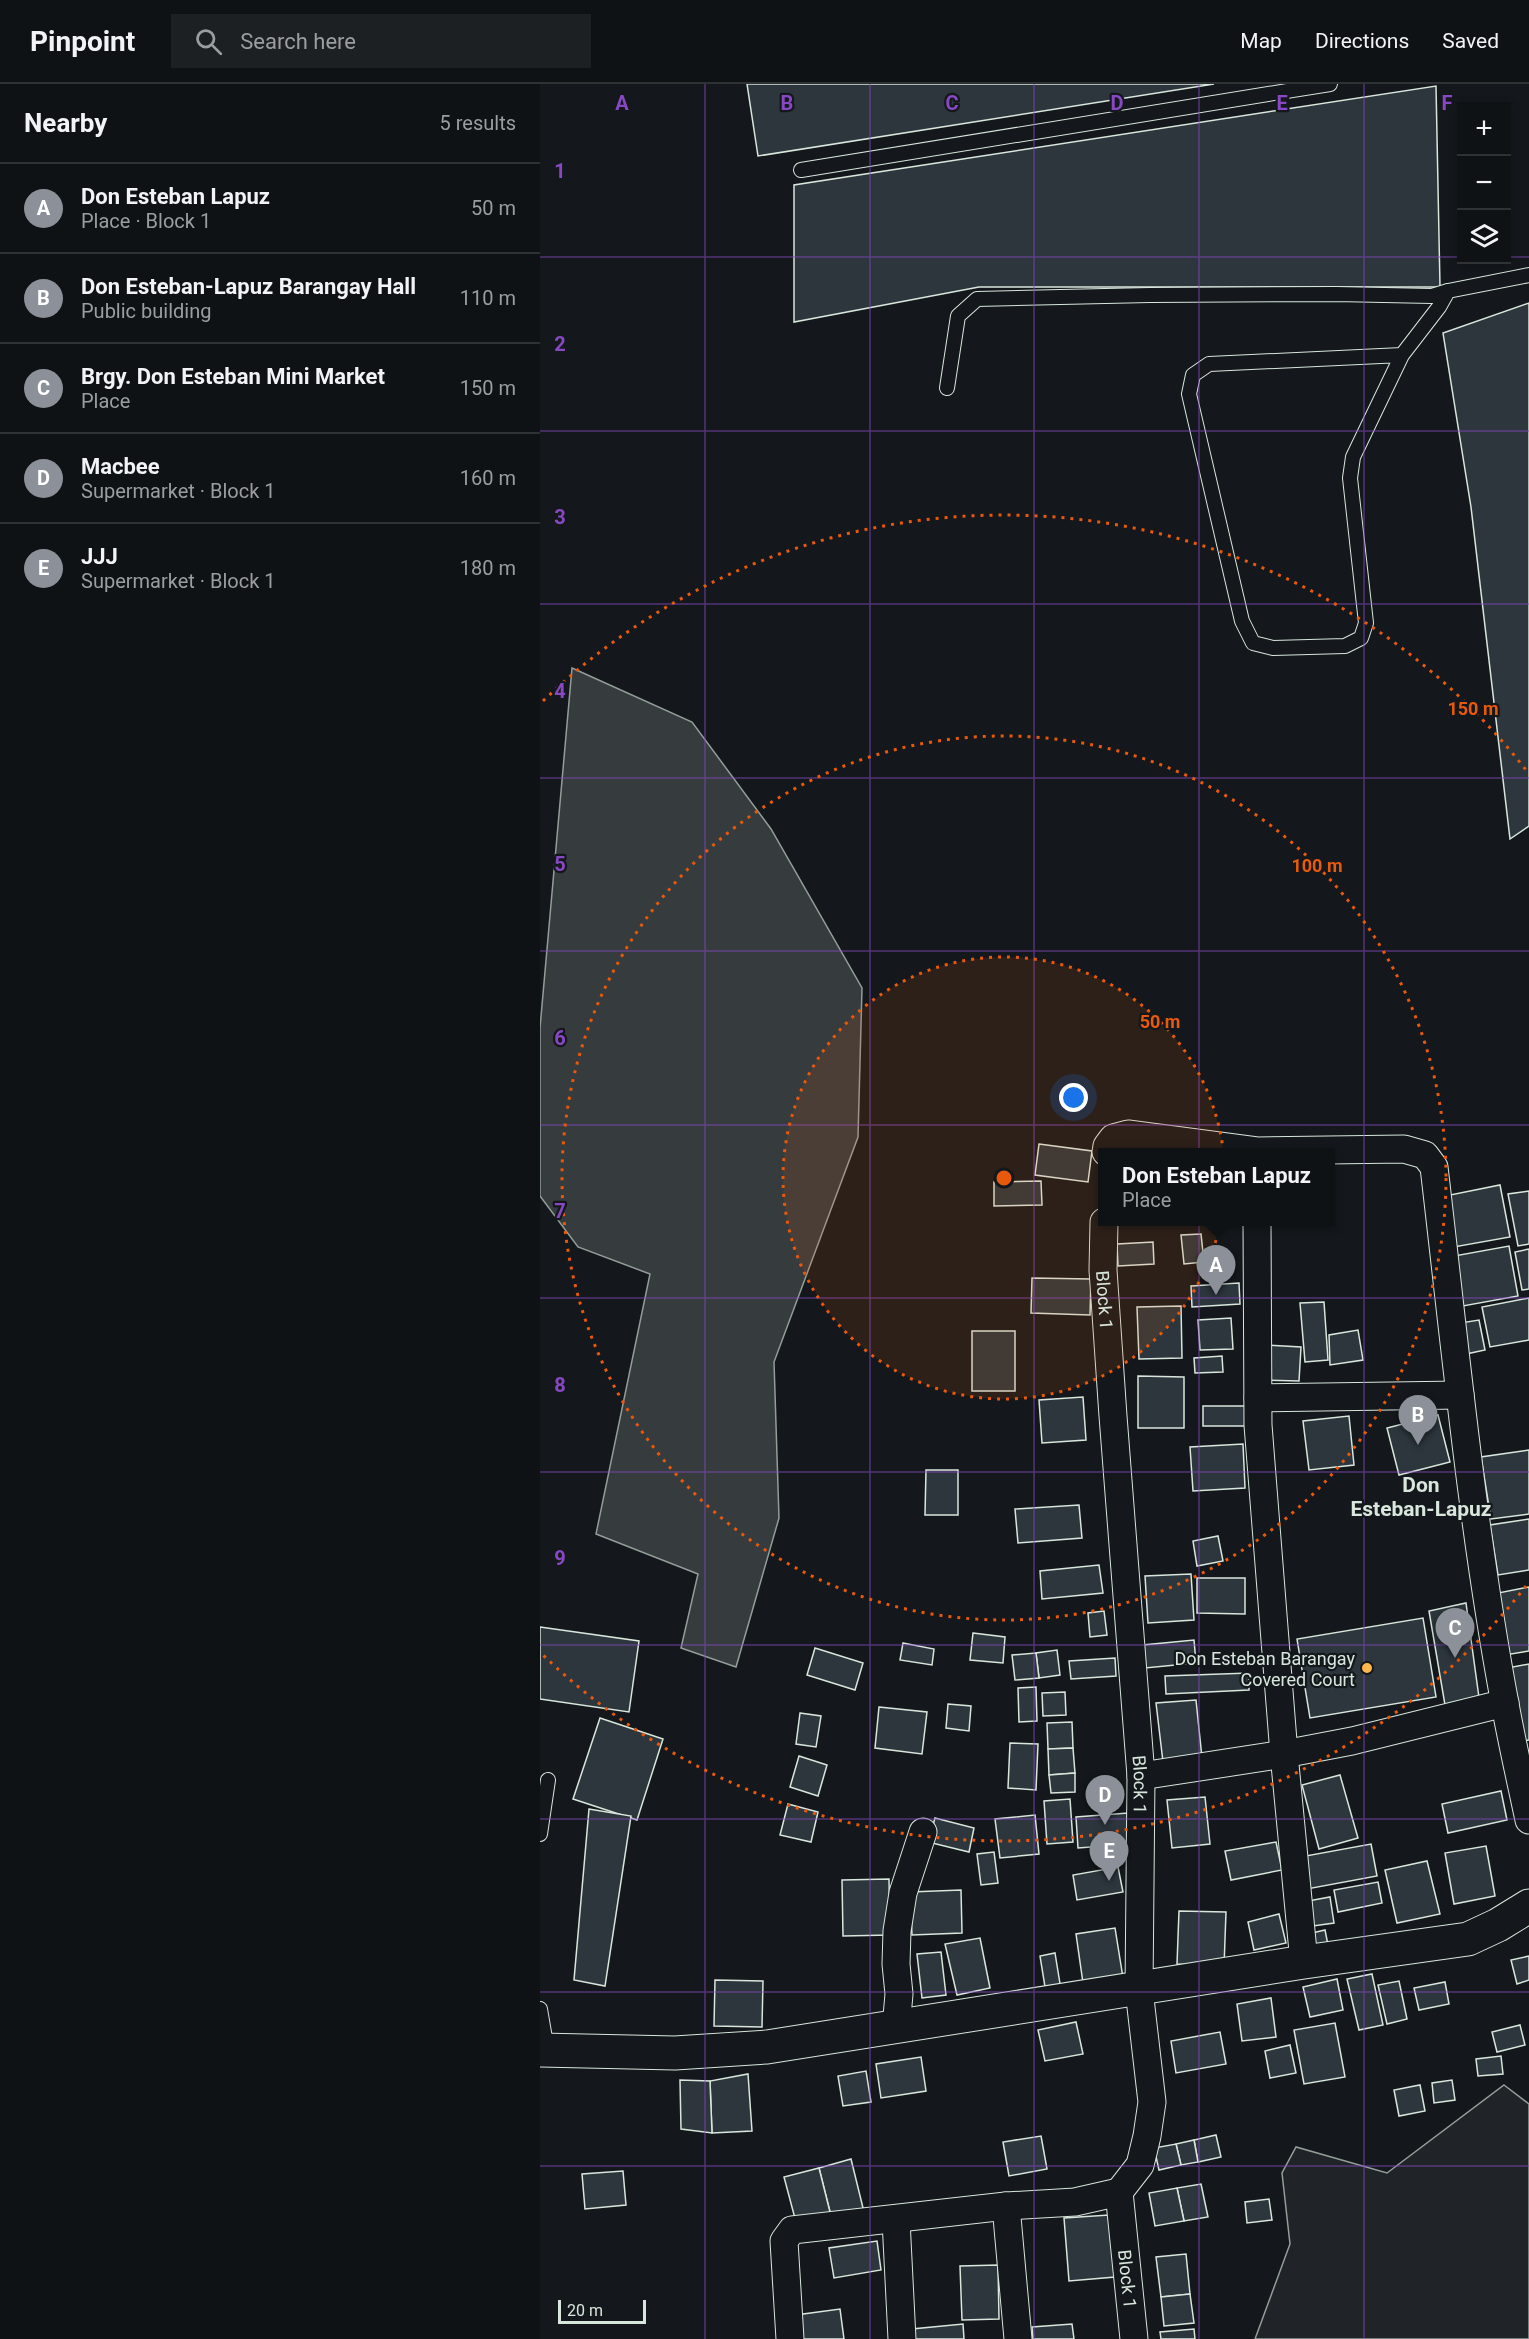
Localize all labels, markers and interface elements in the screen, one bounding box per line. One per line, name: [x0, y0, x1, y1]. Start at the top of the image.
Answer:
search box: [171, 14, 591, 68]
text: Pinpoint: [30, 25, 135, 58]
icon: search: [192, 25, 225, 58]
text: Search here: [240, 29, 356, 54]
text: Map: [1240, 29, 1282, 53]
text: Directions: [1315, 29, 1409, 53]
text: Saved: [1442, 29, 1499, 53]
text: A: [615, 91, 629, 115]
text: B: [781, 91, 793, 115]
text: C: [945, 91, 959, 115]
text: D: [1111, 91, 1124, 115]
text: E: [1276, 91, 1288, 115]
text: F: [1442, 91, 1453, 115]
map controls: [1457, 102, 1511, 264]
button: +: [1457, 102, 1511, 156]
text: Nearby: [24, 108, 107, 138]
text: 5 results: [440, 111, 516, 135]
button: −: [1457, 156, 1511, 210]
text: 1: [554, 159, 566, 183]
text: Don Esteban Lapuz: [81, 184, 270, 209]
text: A: [37, 196, 50, 220]
text: 50 m: [471, 196, 516, 220]
text: Place · Block 1: [81, 209, 211, 233]
button: layers: [1457, 210, 1511, 264]
text: Don Esteban-Lapuz Barangay Hall: [81, 274, 416, 299]
text: B: [37, 286, 50, 310]
text: 110 m: [460, 286, 516, 310]
text: Public building: [81, 299, 211, 323]
text: 2: [554, 332, 566, 356]
text: Brgy. Don Esteban Mini Market: [81, 364, 385, 389]
text: C: [37, 376, 50, 400]
text: 150 m: [460, 376, 516, 400]
text: Place: [81, 389, 130, 413]
text: Macbee: [81, 454, 160, 479]
text: D: [37, 466, 50, 490]
text: 160 m: [460, 466, 516, 490]
text: Supermarket · Block 1: [81, 479, 275, 503]
text: 3: [554, 505, 566, 529]
text: JJJ: [81, 544, 118, 569]
text: E: [38, 556, 49, 580]
text: 180 m: [460, 556, 516, 580]
text: Supermarket · Block 1: [81, 569, 275, 593]
text: 4: [554, 679, 566, 703]
text: 150 m: [1447, 698, 1499, 719]
text: 5: [554, 852, 566, 876]
text: 100 m: [1291, 855, 1343, 876]
text: 50 m: [1140, 1011, 1180, 1032]
text: 6: [554, 1026, 566, 1050]
your location: [1059, 1083, 1088, 1112]
popup: [1098, 1148, 1335, 1226]
text: Don Esteban Lapuz: [1122, 1163, 1311, 1188]
centre of rings: [994, 1168, 1014, 1188]
text: Place: [1122, 1188, 1171, 1212]
text: 7: [554, 1199, 566, 1223]
pin: A: [1196, 1246, 1236, 1295]
street label: Block 1: [1093, 1270, 1118, 1330]
text: 8: [554, 1373, 566, 1397]
pin: B: [1398, 1396, 1438, 1445]
district label: Don Esteban-Lapuz: [1350, 1473, 1492, 1521]
text: 9: [554, 1546, 566, 1570]
pin: C: [1436, 1608, 1474, 1658]
place label: Don Esteban Barangay Covered Court: [1174, 1648, 1355, 1690]
marker: Don Esteban Barangay Covered Court: [1360, 1661, 1374, 1675]
street label: Block 1: [1129, 1754, 1152, 1814]
pin: D: [1086, 1776, 1124, 1825]
pin: E: [1090, 1832, 1128, 1881]
street label: Block 1: [1114, 2249, 1141, 2309]
scale bar: [558, 2297, 646, 2324]
text: 20 m: [567, 2301, 603, 2320]

